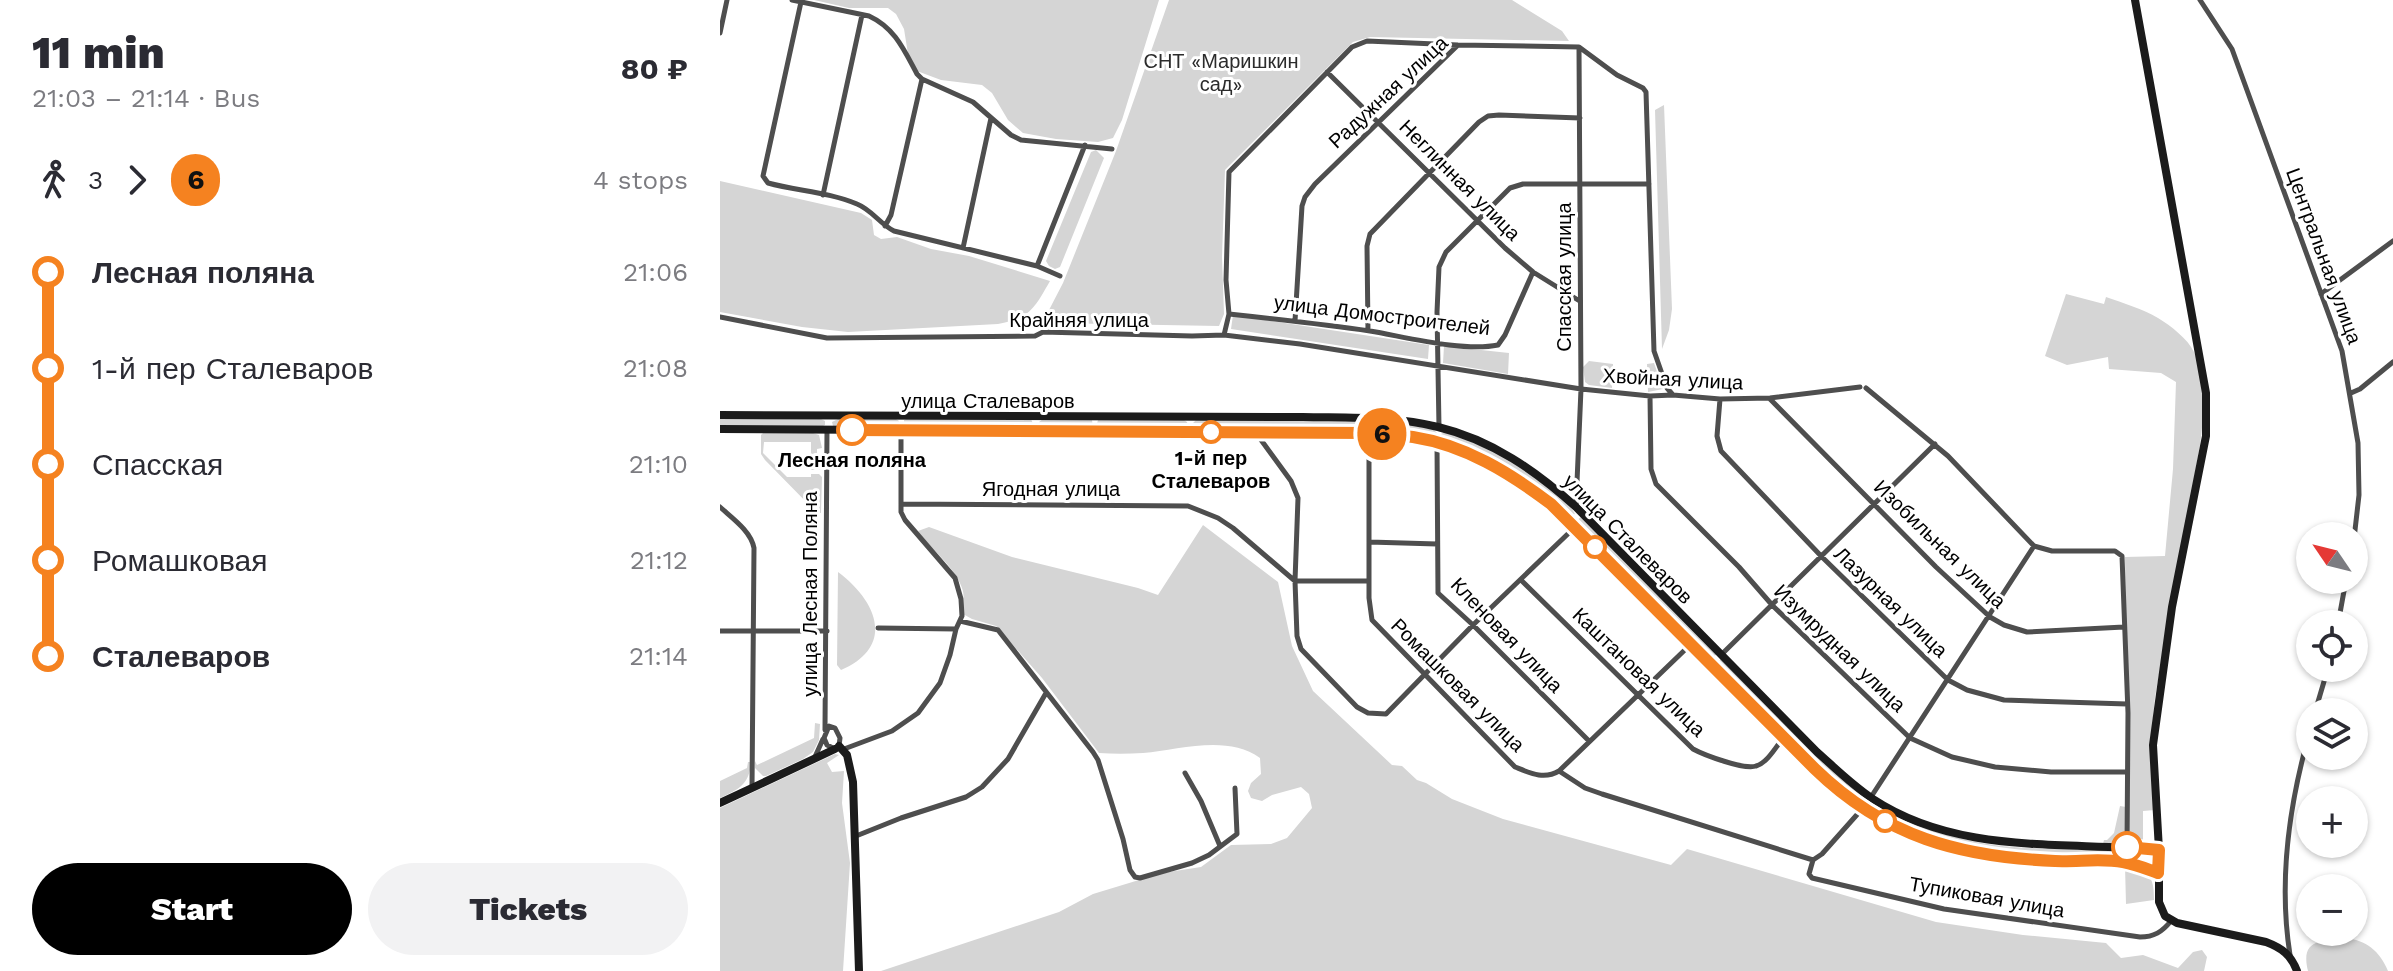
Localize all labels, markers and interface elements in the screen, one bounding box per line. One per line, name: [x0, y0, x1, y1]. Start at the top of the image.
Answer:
text: 11 min: [32, 27, 165, 79]
street label: Радужная улица: [1324, 30, 1453, 153]
park label: СНТ «Маришкин сад»: [1143, 49, 1299, 96]
text: 80 ₽: [621, 51, 688, 86]
text: 21:03 – 21:14 · Bus: [32, 83, 260, 113]
street label: Неглинная улица: [1395, 115, 1526, 246]
icon: walk: [32, 158, 76, 202]
icon: forward: [115, 158, 159, 202]
text: 6: [187, 163, 204, 196]
text: 3: [88, 165, 103, 195]
text: 4 stops: [593, 165, 688, 195]
street label: Центральная улица: [2281, 165, 2367, 348]
street label: Спасская улица: [1552, 201, 1576, 352]
text: Лесная поляна: [92, 255, 314, 290]
text: 21:06: [623, 257, 688, 287]
street label: улица Домостроителей: [1273, 290, 1491, 340]
street label: Крайняя улица: [1009, 308, 1150, 332]
text: 1-й пер Сталеваров: [92, 351, 373, 386]
text: 21:08: [623, 353, 688, 383]
street label: Хвойная улица: [1602, 363, 1745, 395]
street label: улица Сталеваров: [901, 389, 1075, 413]
line badge: 6: [1356, 408, 1408, 460]
marker: Лесная поляна: [837, 415, 867, 445]
text: 6: [1373, 417, 1391, 450]
marker: 1-й пер Сталеваров: [1200, 421, 1222, 443]
place label: 1-й пер Сталеваров: [1152, 446, 1270, 493]
text: Спасская: [92, 447, 223, 482]
place label: Лесная поляна: [778, 448, 927, 472]
text: 21:10: [629, 449, 688, 479]
street label: улица Сталеваров: [1558, 469, 1698, 609]
street label: Изобильная улица: [1869, 475, 2012, 614]
street label: Ягодная улица: [982, 477, 1121, 501]
street label: улица Лесная Поляна: [798, 490, 822, 697]
north arrow: [2296, 522, 2368, 594]
map controls: [2296, 522, 2368, 946]
unlabelled marker: [1584, 536, 1606, 558]
street label: Лазурная улица: [1829, 542, 1953, 663]
text: Ромашковая: [92, 543, 267, 578]
text: 21:12: [630, 545, 688, 575]
street label: Кленовая улица: [1446, 572, 1569, 698]
street label: Изумрудная улица: [1769, 579, 1911, 718]
street label: Каштановая улица: [1568, 603, 1711, 742]
button: locate: [2296, 610, 2368, 682]
street label: Ромашковая улица: [1386, 613, 1530, 757]
text: Сталеваров: [92, 639, 270, 674]
text: 21:14: [629, 641, 688, 671]
button: layers: [2296, 698, 2368, 770]
button: +: [2296, 786, 2368, 858]
unlabelled marker: [1874, 810, 1896, 832]
unlabelled marker: [2112, 832, 2142, 862]
button: Start: [32, 863, 352, 955]
button: Tickets: [368, 863, 688, 955]
street label: Тупиковая улица: [1907, 872, 2067, 923]
button: −: [2296, 874, 2368, 946]

